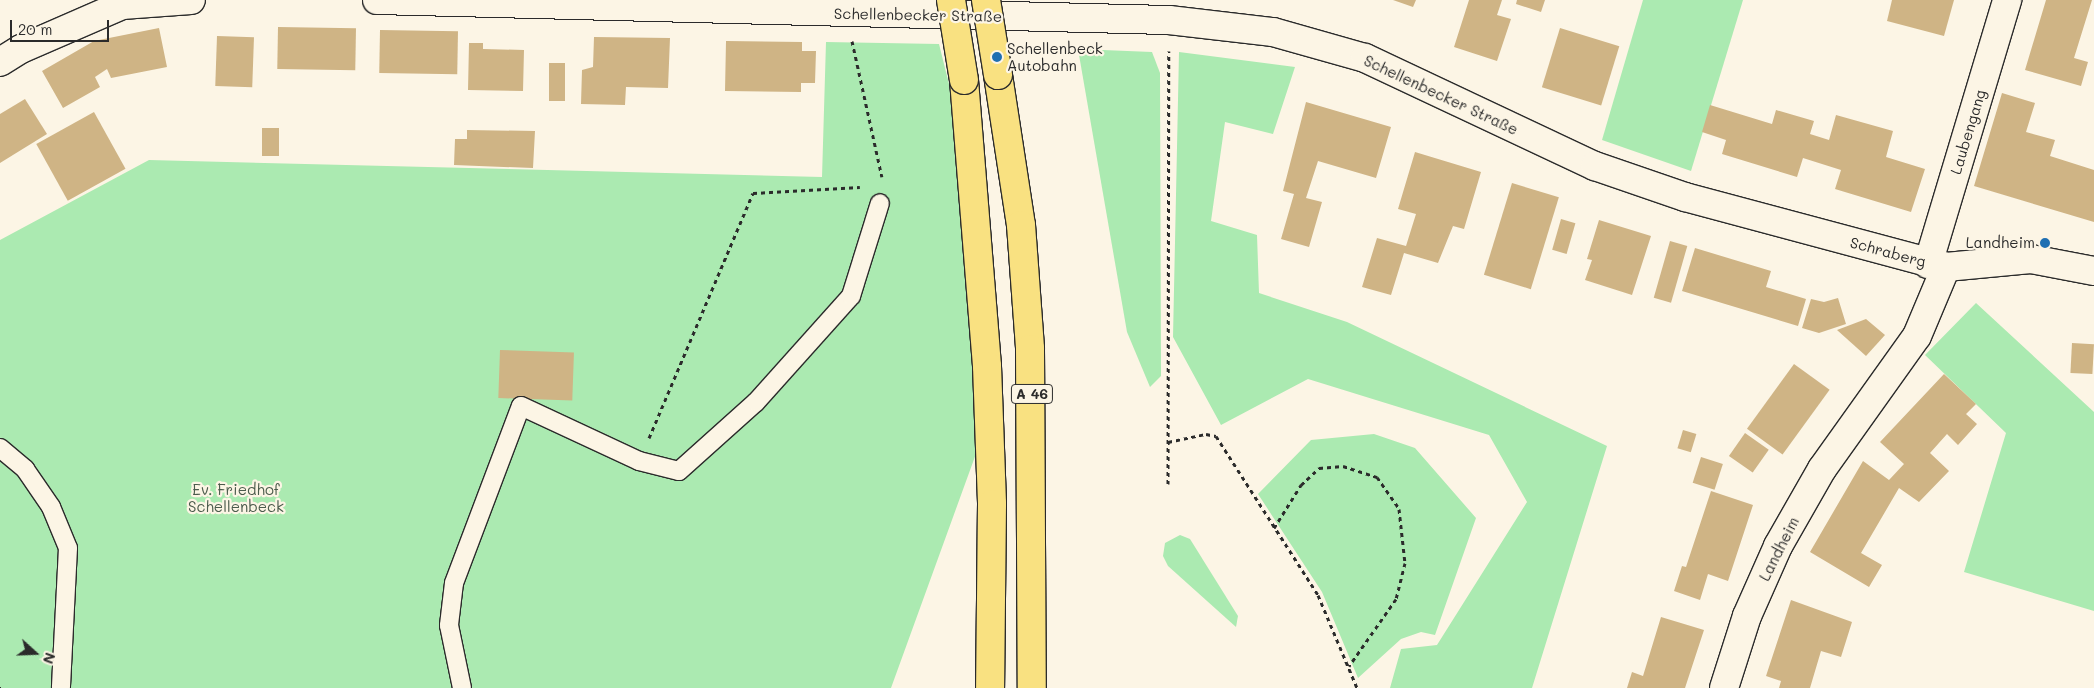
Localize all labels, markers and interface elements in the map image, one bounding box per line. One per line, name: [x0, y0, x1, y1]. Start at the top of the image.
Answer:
street label: Schellenbecker Straße: [834, 5, 1002, 25]
scale bar: [12, 10, 111, 42]
text: 20 m: [18, 19, 52, 39]
place label: Schellenbeck Autobahn: [1007, 39, 1103, 74]
marker: Schellenbeck Autobahn: [991, 51, 1003, 63]
street label: Schellenbecker Straße: [1361, 51, 1521, 139]
street label: Laubengang: [1947, 87, 1989, 177]
street label: Schraberg: [1848, 233, 1928, 271]
place label: Landheim: [1966, 234, 2035, 252]
marker: Landheim: [2039, 237, 2051, 249]
road number: A 46: [1011, 382, 1053, 406]
park label: Ev. Friedhof Schellenbeck: [188, 480, 284, 515]
street label: Landheim: [1755, 514, 1803, 584]
north arrow: [10, 628, 60, 678]
text: N: [39, 650, 60, 667]

